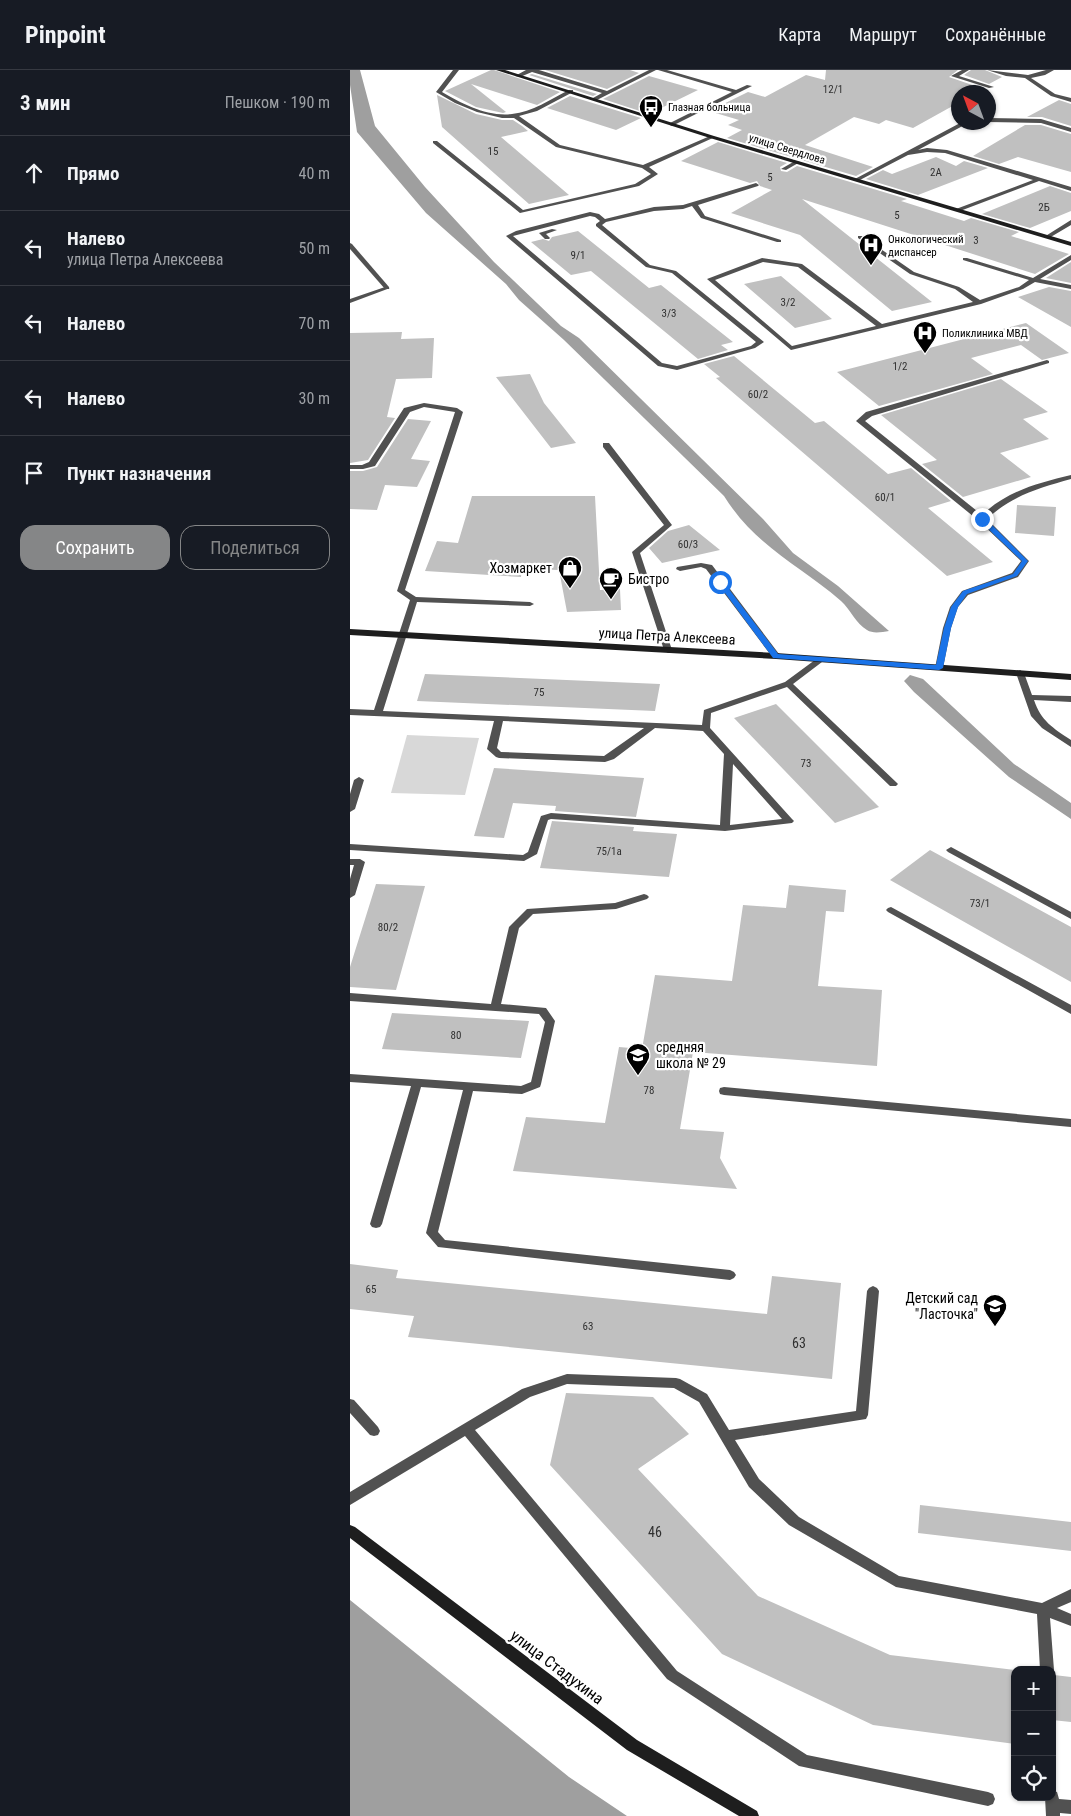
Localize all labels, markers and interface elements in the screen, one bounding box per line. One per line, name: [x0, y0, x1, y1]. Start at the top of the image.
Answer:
text: Pinpoint: [25, 21, 106, 49]
text: Карта: [778, 24, 821, 45]
text: Маршрут: [849, 24, 917, 45]
text: Сохранённые: [945, 24, 1046, 45]
house number: 12/1: [823, 83, 843, 96]
north arrow: [951, 85, 996, 130]
text: 3 мин: [20, 91, 70, 115]
text: Пешком · 190 m: [225, 93, 330, 112]
bus stop icon: Глазная больница: [638, 94, 664, 128]
place label: Глазная больница: [668, 101, 750, 114]
street label: улица Свердлова: [747, 131, 827, 167]
house number: 15: [488, 145, 498, 158]
icon: ahead: [20, 159, 48, 187]
text: Прямо: [67, 162, 120, 185]
text: 40 m: [298, 164, 330, 183]
house number: 2А: [930, 166, 943, 179]
house number: 5: [767, 171, 773, 184]
house number: 2Б: [1038, 201, 1050, 214]
house number: 5: [894, 209, 900, 222]
text: Налево: [67, 227, 125, 250]
hospital icon: Онкологический диспансер: [858, 232, 884, 266]
place label: Онкологический диспансер: [888, 233, 964, 259]
icon: left: [20, 234, 48, 262]
house number: 3: [973, 234, 979, 247]
text: 50 m: [298, 239, 330, 258]
house number: 9/1: [571, 249, 585, 262]
text: улица Петра Алексеева: [67, 250, 223, 269]
house number: 3/2: [781, 296, 795, 309]
house number: 3/3: [662, 307, 676, 320]
icon: left: [20, 309, 48, 337]
text: Налево: [67, 312, 125, 335]
text: 70 m: [298, 314, 330, 333]
hospital icon: Поликлиника МВД: [912, 320, 938, 354]
place label: Поликлиника МВД: [942, 327, 1028, 340]
house number: 1/2: [893, 360, 907, 373]
icon: left: [20, 384, 48, 412]
text: Налево: [67, 387, 125, 410]
house number: 60/2: [748, 388, 768, 401]
text: 30 m: [298, 389, 330, 408]
icon: arrive: [20, 459, 48, 487]
text: Пункт назначения: [67, 462, 211, 485]
house number: 60/1: [875, 491, 895, 504]
route end: [971, 508, 994, 531]
button: Сохранить: [20, 525, 170, 570]
button: Поделиться: [180, 525, 330, 570]
house number: 60/3: [678, 538, 698, 551]
shop icon: Хозмаркет: [557, 555, 583, 589]
place label: Хозмаркет: [489, 560, 552, 576]
cafe icon: Бистро: [598, 566, 624, 600]
place label: Бистро: [628, 571, 669, 587]
route start: [709, 571, 732, 594]
street label: улица Петра Алексеева: [598, 624, 736, 648]
house number: 75: [534, 686, 544, 699]
house number: 73: [801, 757, 811, 770]
house number: 75/1а: [596, 845, 622, 858]
house number: 73/1: [970, 897, 990, 910]
house number: 80/2: [378, 921, 398, 934]
house number: 80: [451, 1029, 461, 1042]
place label: средняя школа № 29: [656, 1039, 726, 1071]
school or university icon: средняя школа № 29: [625, 1042, 651, 1076]
house number: 78: [644, 1084, 654, 1097]
house number: 65: [366, 1283, 376, 1296]
place label: Детский сад "Ласточка": [906, 1290, 978, 1322]
school or university icon: Детский сад "Ласточка": [982, 1293, 1008, 1327]
house number: 63: [583, 1320, 593, 1333]
house number: 63: [792, 1335, 806, 1351]
house number: 46: [648, 1524, 662, 1540]
street label: улица Стадухина: [507, 1626, 607, 1708]
map controls: [1011, 1666, 1056, 1801]
button: +: [1011, 1666, 1056, 1711]
button: −: [1011, 1711, 1056, 1756]
button: locate: [1011, 1756, 1056, 1801]

